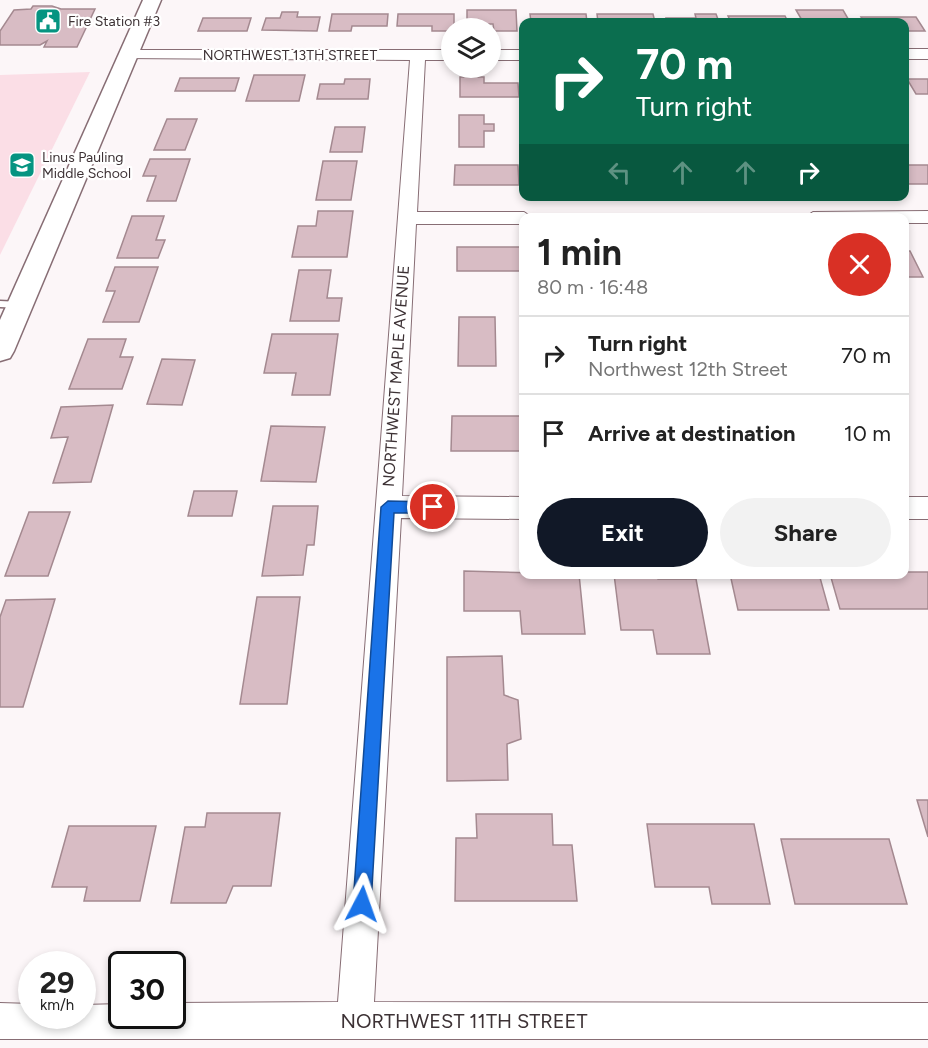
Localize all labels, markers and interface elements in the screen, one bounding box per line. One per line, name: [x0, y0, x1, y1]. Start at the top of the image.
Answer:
public building icon: Fire Station #3: [33, 6, 63, 36]
place label: Fire Station #3: [68, 13, 160, 30]
map controls: [441, 18, 501, 78]
button: layers: [441, 18, 501, 78]
text: 70 m: [636, 39, 733, 90]
icon: right: [537, 42, 615, 120]
street label: NORTHWEST 13TH STREET: [203, 47, 378, 64]
text: Turn right: [636, 90, 752, 123]
place label: Linus Pauling Middle School: [42, 149, 131, 182]
school or university icon: Linus Pauling Middle School: [7, 150, 37, 180]
icon: left: [603, 156, 636, 189]
icon: ahead: [666, 156, 699, 189]
icon: ahead: [729, 156, 762, 189]
icon: right: [792, 156, 825, 189]
text: 1 min: [537, 231, 622, 274]
button: close: [828, 233, 891, 296]
street label: NORTHWEST MAPLE AVENUE: [379, 264, 413, 488]
text: 80 m · 16:48: [537, 275, 648, 299]
text: Turn right: [588, 330, 687, 357]
icon: right: [537, 339, 570, 372]
text: 70 m: [841, 342, 891, 369]
text: Northwest 12th Street: [588, 357, 788, 381]
icon: arrive: [537, 417, 570, 450]
text: Arrive at destination: [588, 420, 796, 447]
text: 10 m: [844, 420, 891, 447]
pin: [407, 481, 458, 532]
icon: arrive: [416, 490, 449, 523]
button: Exit: [537, 498, 708, 567]
button: Share: [720, 498, 891, 567]
position arrow: [330, 872, 394, 936]
speed limit sign: 30: [108, 951, 186, 1029]
text: 29: [40, 964, 74, 1001]
text: km/h: [40, 996, 74, 1014]
street label: NORTHWEST 11TH STREET: [341, 1009, 587, 1033]

